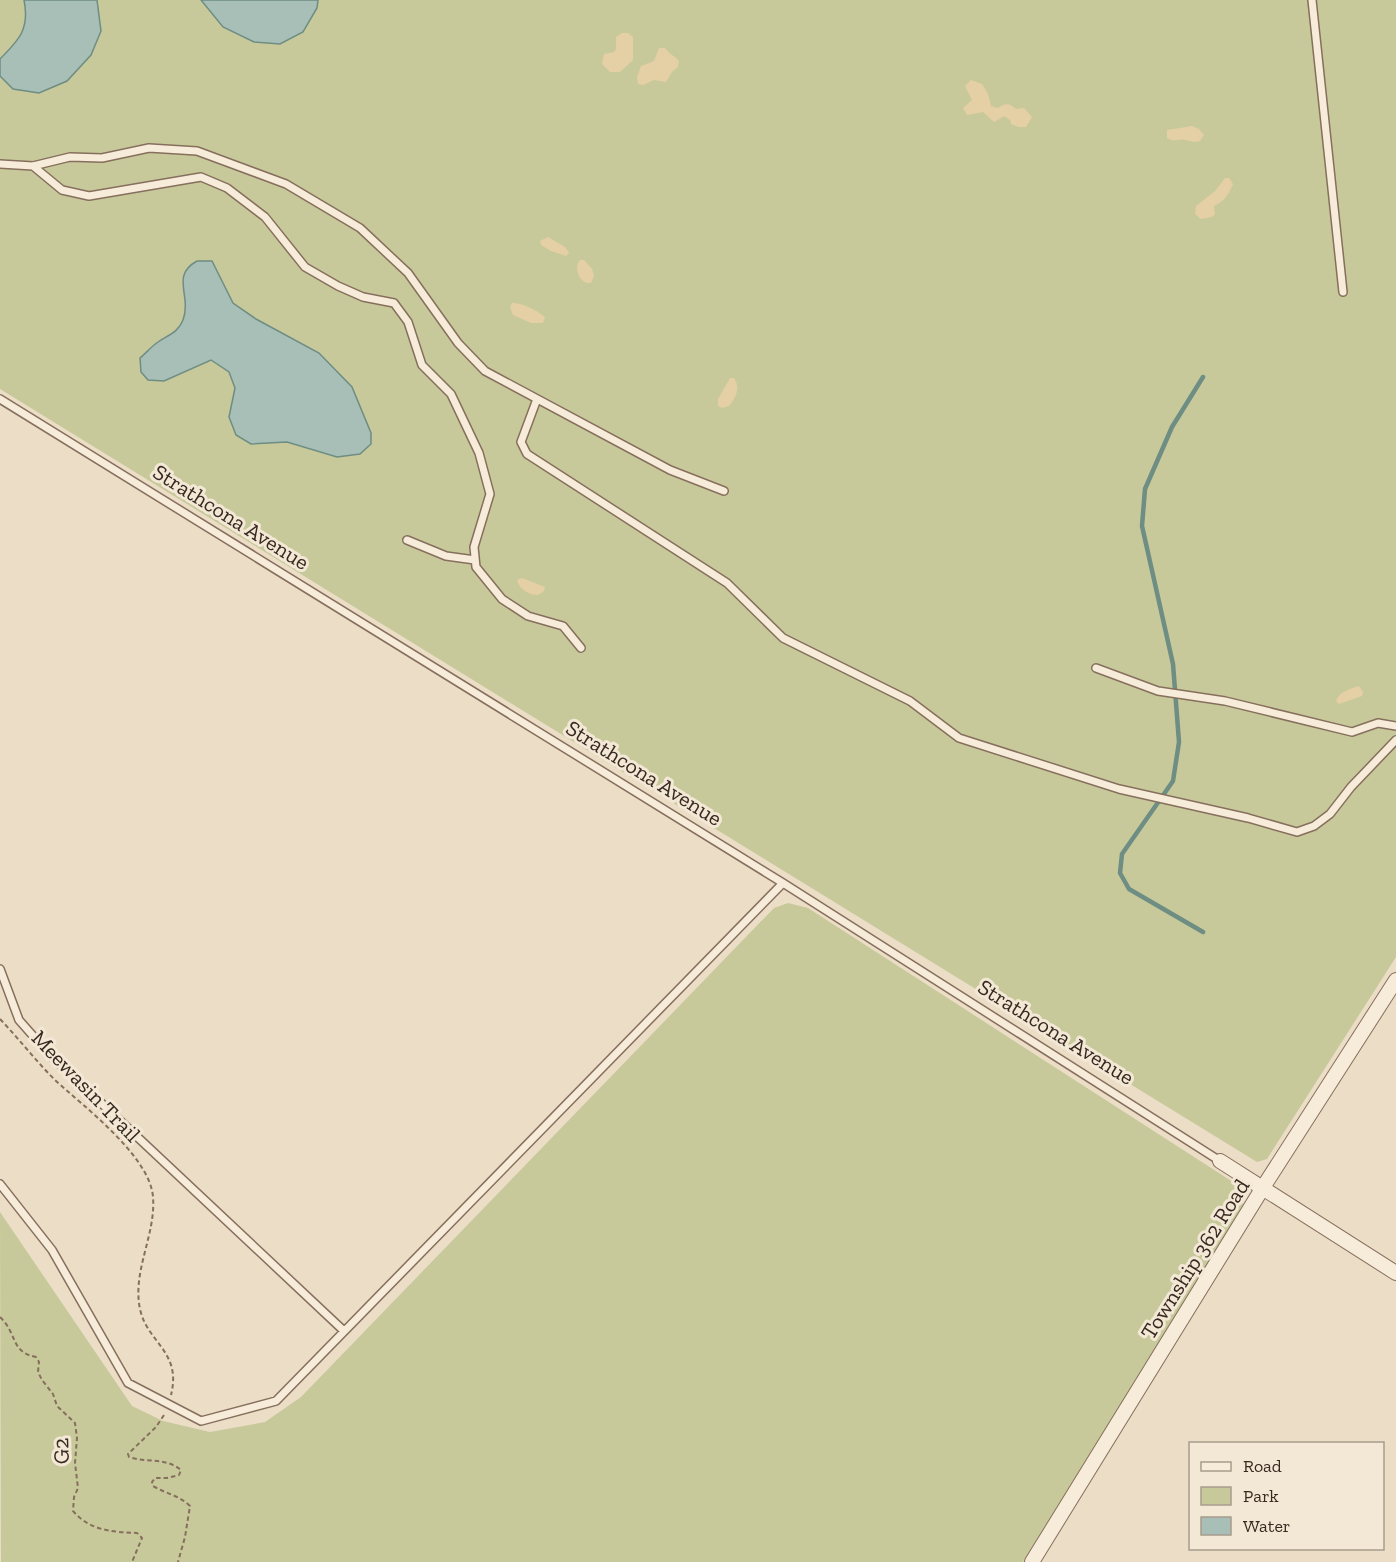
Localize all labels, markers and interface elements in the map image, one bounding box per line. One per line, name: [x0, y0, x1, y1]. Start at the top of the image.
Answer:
street label: Strathcona Avenue: [148, 458, 314, 576]
street label: Strathcona Avenue: [561, 714, 727, 832]
street label: Strathcona Avenue: [973, 973, 1139, 1091]
street label: Meewasin Trail: [26, 1024, 146, 1148]
street label: Township 362 Road: [1135, 1174, 1255, 1344]
street label: G2: [47, 1437, 75, 1465]
legend: [1189, 1442, 1384, 1550]
text: Road: [1243, 1455, 1282, 1477]
text: Park: [1243, 1485, 1279, 1507]
text: Water: [1243, 1515, 1290, 1537]

